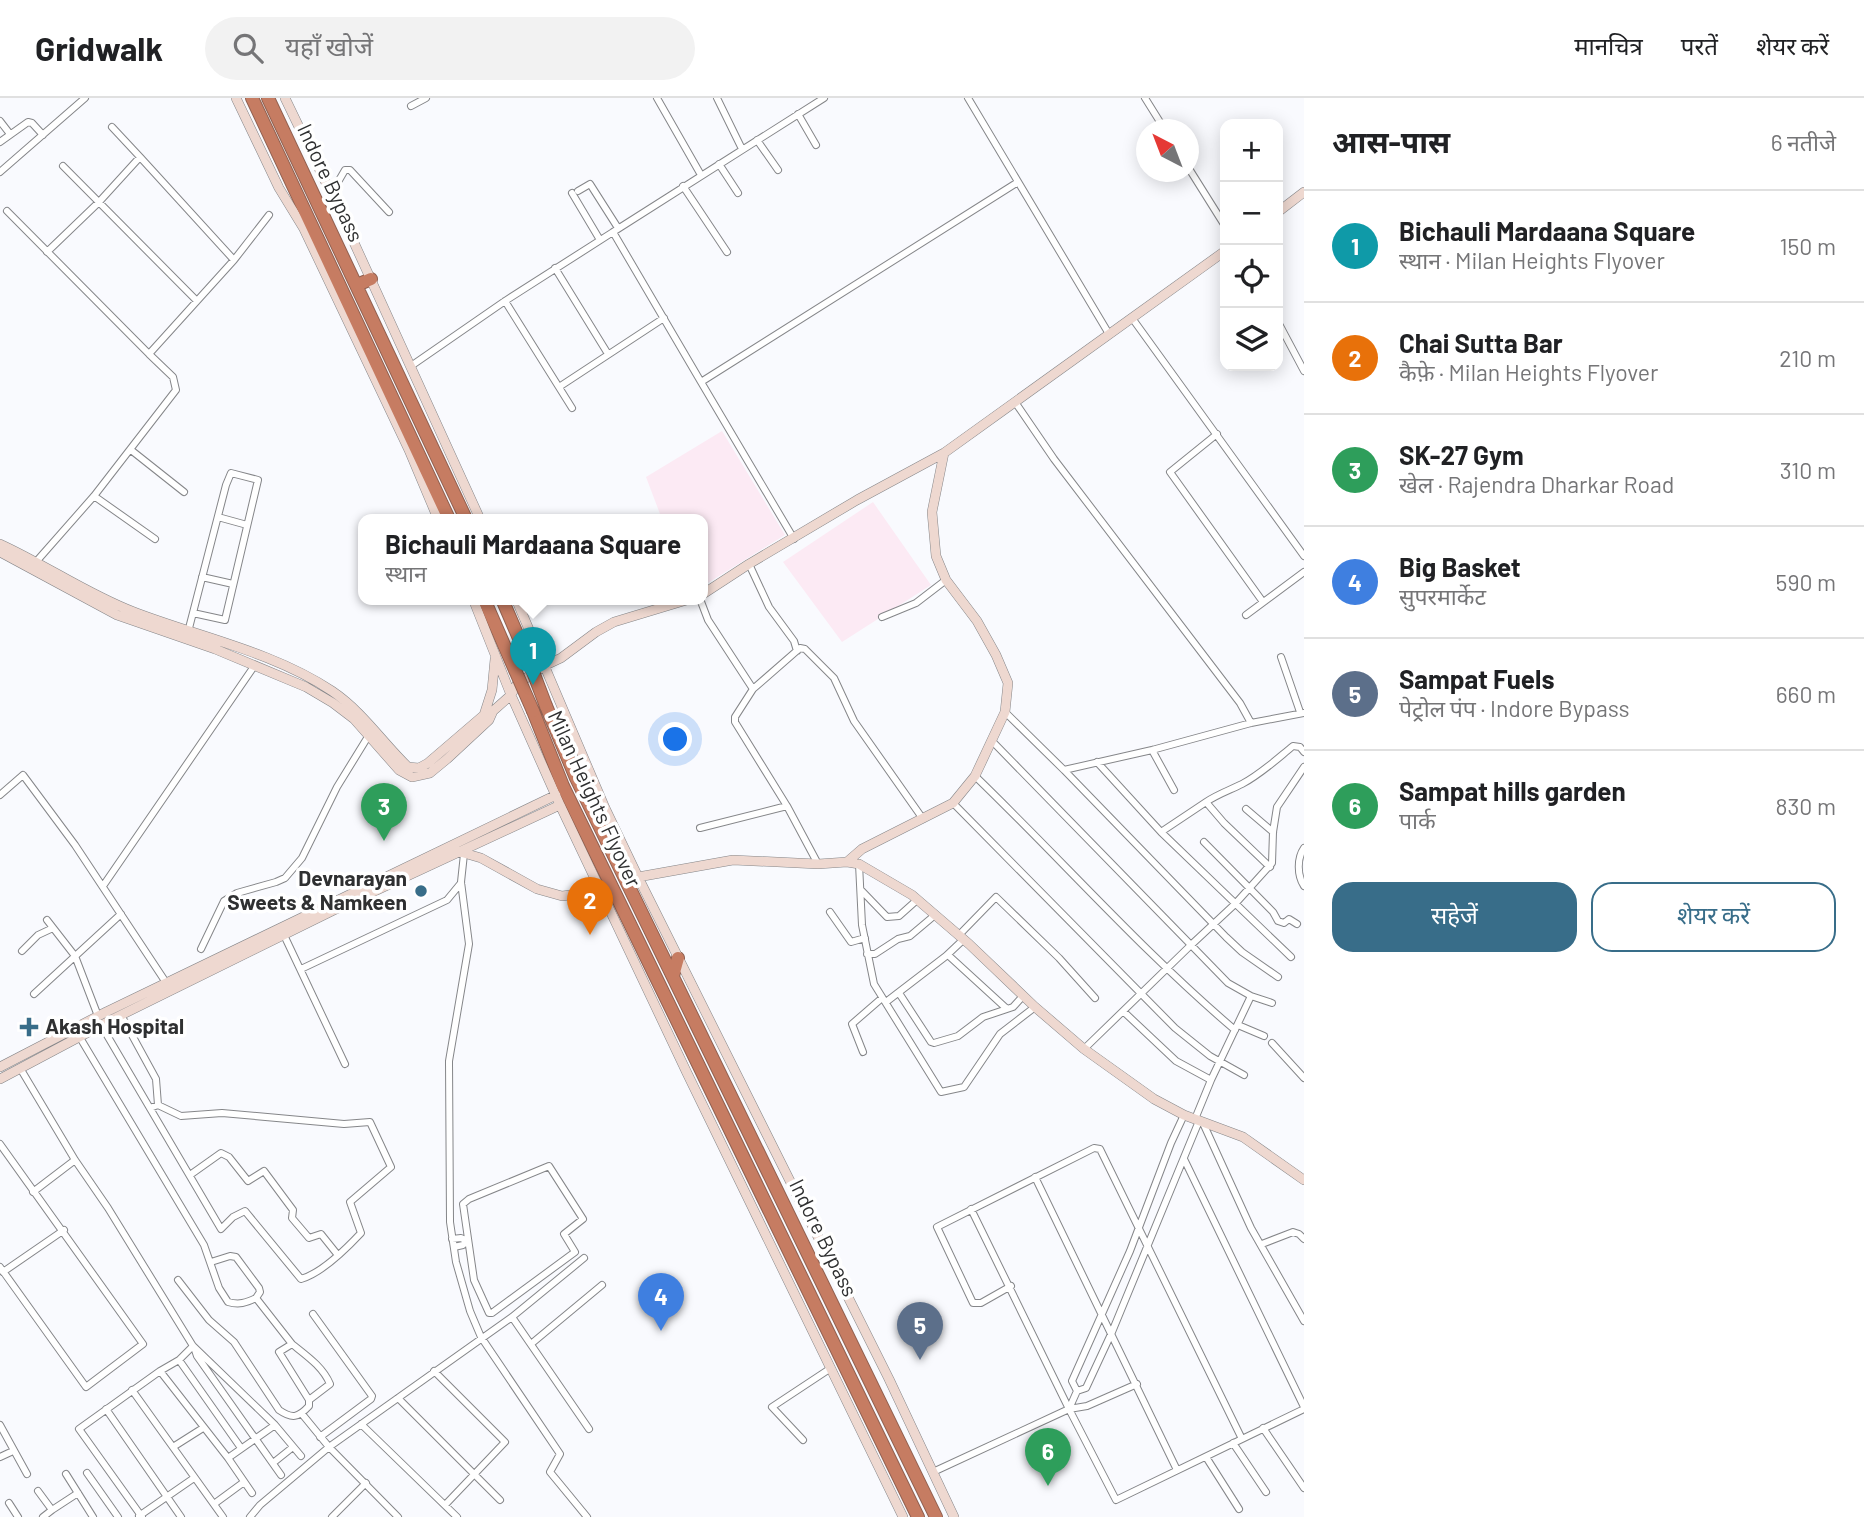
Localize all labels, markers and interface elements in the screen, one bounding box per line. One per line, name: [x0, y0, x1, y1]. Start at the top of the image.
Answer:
search box: [205, 17, 695, 80]
text: Gridwalk: [35, 28, 163, 68]
icon: search: [229, 29, 267, 67]
text: यहाँ खोजें: [285, 30, 373, 61]
text: मानचित्र: [1574, 31, 1643, 60]
text: परतें: [1681, 31, 1718, 60]
text: शेयर करें: [1756, 31, 1829, 60]
street label: Indore Bypass: [293, 119, 370, 245]
north arrow: [1136, 119, 1199, 182]
map controls: [1220, 119, 1283, 371]
button: +: [1220, 119, 1283, 182]
text: आस-पास: [1332, 123, 1450, 159]
text: 6 नतीजे: [1771, 128, 1836, 156]
button: −: [1220, 182, 1283, 245]
text: Bichauli Mardaana Square: [1399, 215, 1695, 246]
text: 1: [1351, 232, 1359, 260]
text: 150 m: [1780, 232, 1836, 260]
button: locate: [1220, 245, 1283, 308]
text: स्थान · Milan Heights Flyover: [1399, 246, 1665, 274]
button: layers: [1220, 308, 1283, 371]
text: Chai Sutta Bar: [1399, 327, 1563, 358]
text: 2: [1349, 344, 1361, 372]
text: 210 m: [1779, 344, 1836, 372]
text: कैफ़े · Milan Heights Flyover: [1399, 358, 1659, 386]
text: SK-27 Gym: [1399, 439, 1524, 470]
text: 3: [1349, 456, 1361, 484]
text: 310 m: [1780, 456, 1836, 484]
text: खेल · Rajendra Dharkar Road: [1399, 470, 1674, 498]
popup: [358, 514, 708, 605]
text: Bichauli Mardaana Square: [385, 528, 681, 559]
text: Big Basket: [1399, 551, 1521, 582]
text: स्थान: [385, 559, 427, 587]
text: 4: [1348, 568, 1362, 596]
text: 590 m: [1776, 568, 1836, 596]
text: सुपरमार्केट: [1399, 582, 1486, 610]
pin: 1: [510, 627, 556, 685]
text: Sampat Fuels: [1399, 663, 1554, 694]
text: 5: [1349, 680, 1361, 708]
text: 660 m: [1776, 680, 1836, 708]
text: पेट्रोल पंप · Indore Bypass: [1399, 694, 1629, 722]
street label: Milan Heights Flyover: [544, 706, 647, 891]
your location: [658, 722, 692, 756]
text: Sampat hills garden: [1399, 775, 1626, 806]
pin: 3: [361, 783, 407, 841]
text: 6: [1349, 792, 1361, 820]
text: 830 m: [1776, 792, 1836, 820]
text: पार्क: [1399, 806, 1436, 834]
place label: Devnarayan Sweets & Namkeen: [227, 865, 407, 914]
pin: 2: [567, 877, 613, 935]
button: सहेजें: [1332, 882, 1577, 952]
button: शेयर करें: [1591, 882, 1836, 952]
marker: Devnarayan Sweets & Namkeen: [413, 883, 429, 899]
place label: Akash Hospital: [45, 1013, 184, 1038]
marker: Akash Hospital: [19, 1017, 39, 1037]
street label: Indore Bypass: [785, 1175, 864, 1300]
pin: 4: [638, 1273, 684, 1331]
pin: 5: [897, 1302, 943, 1360]
pin: 6: [1025, 1428, 1071, 1486]

